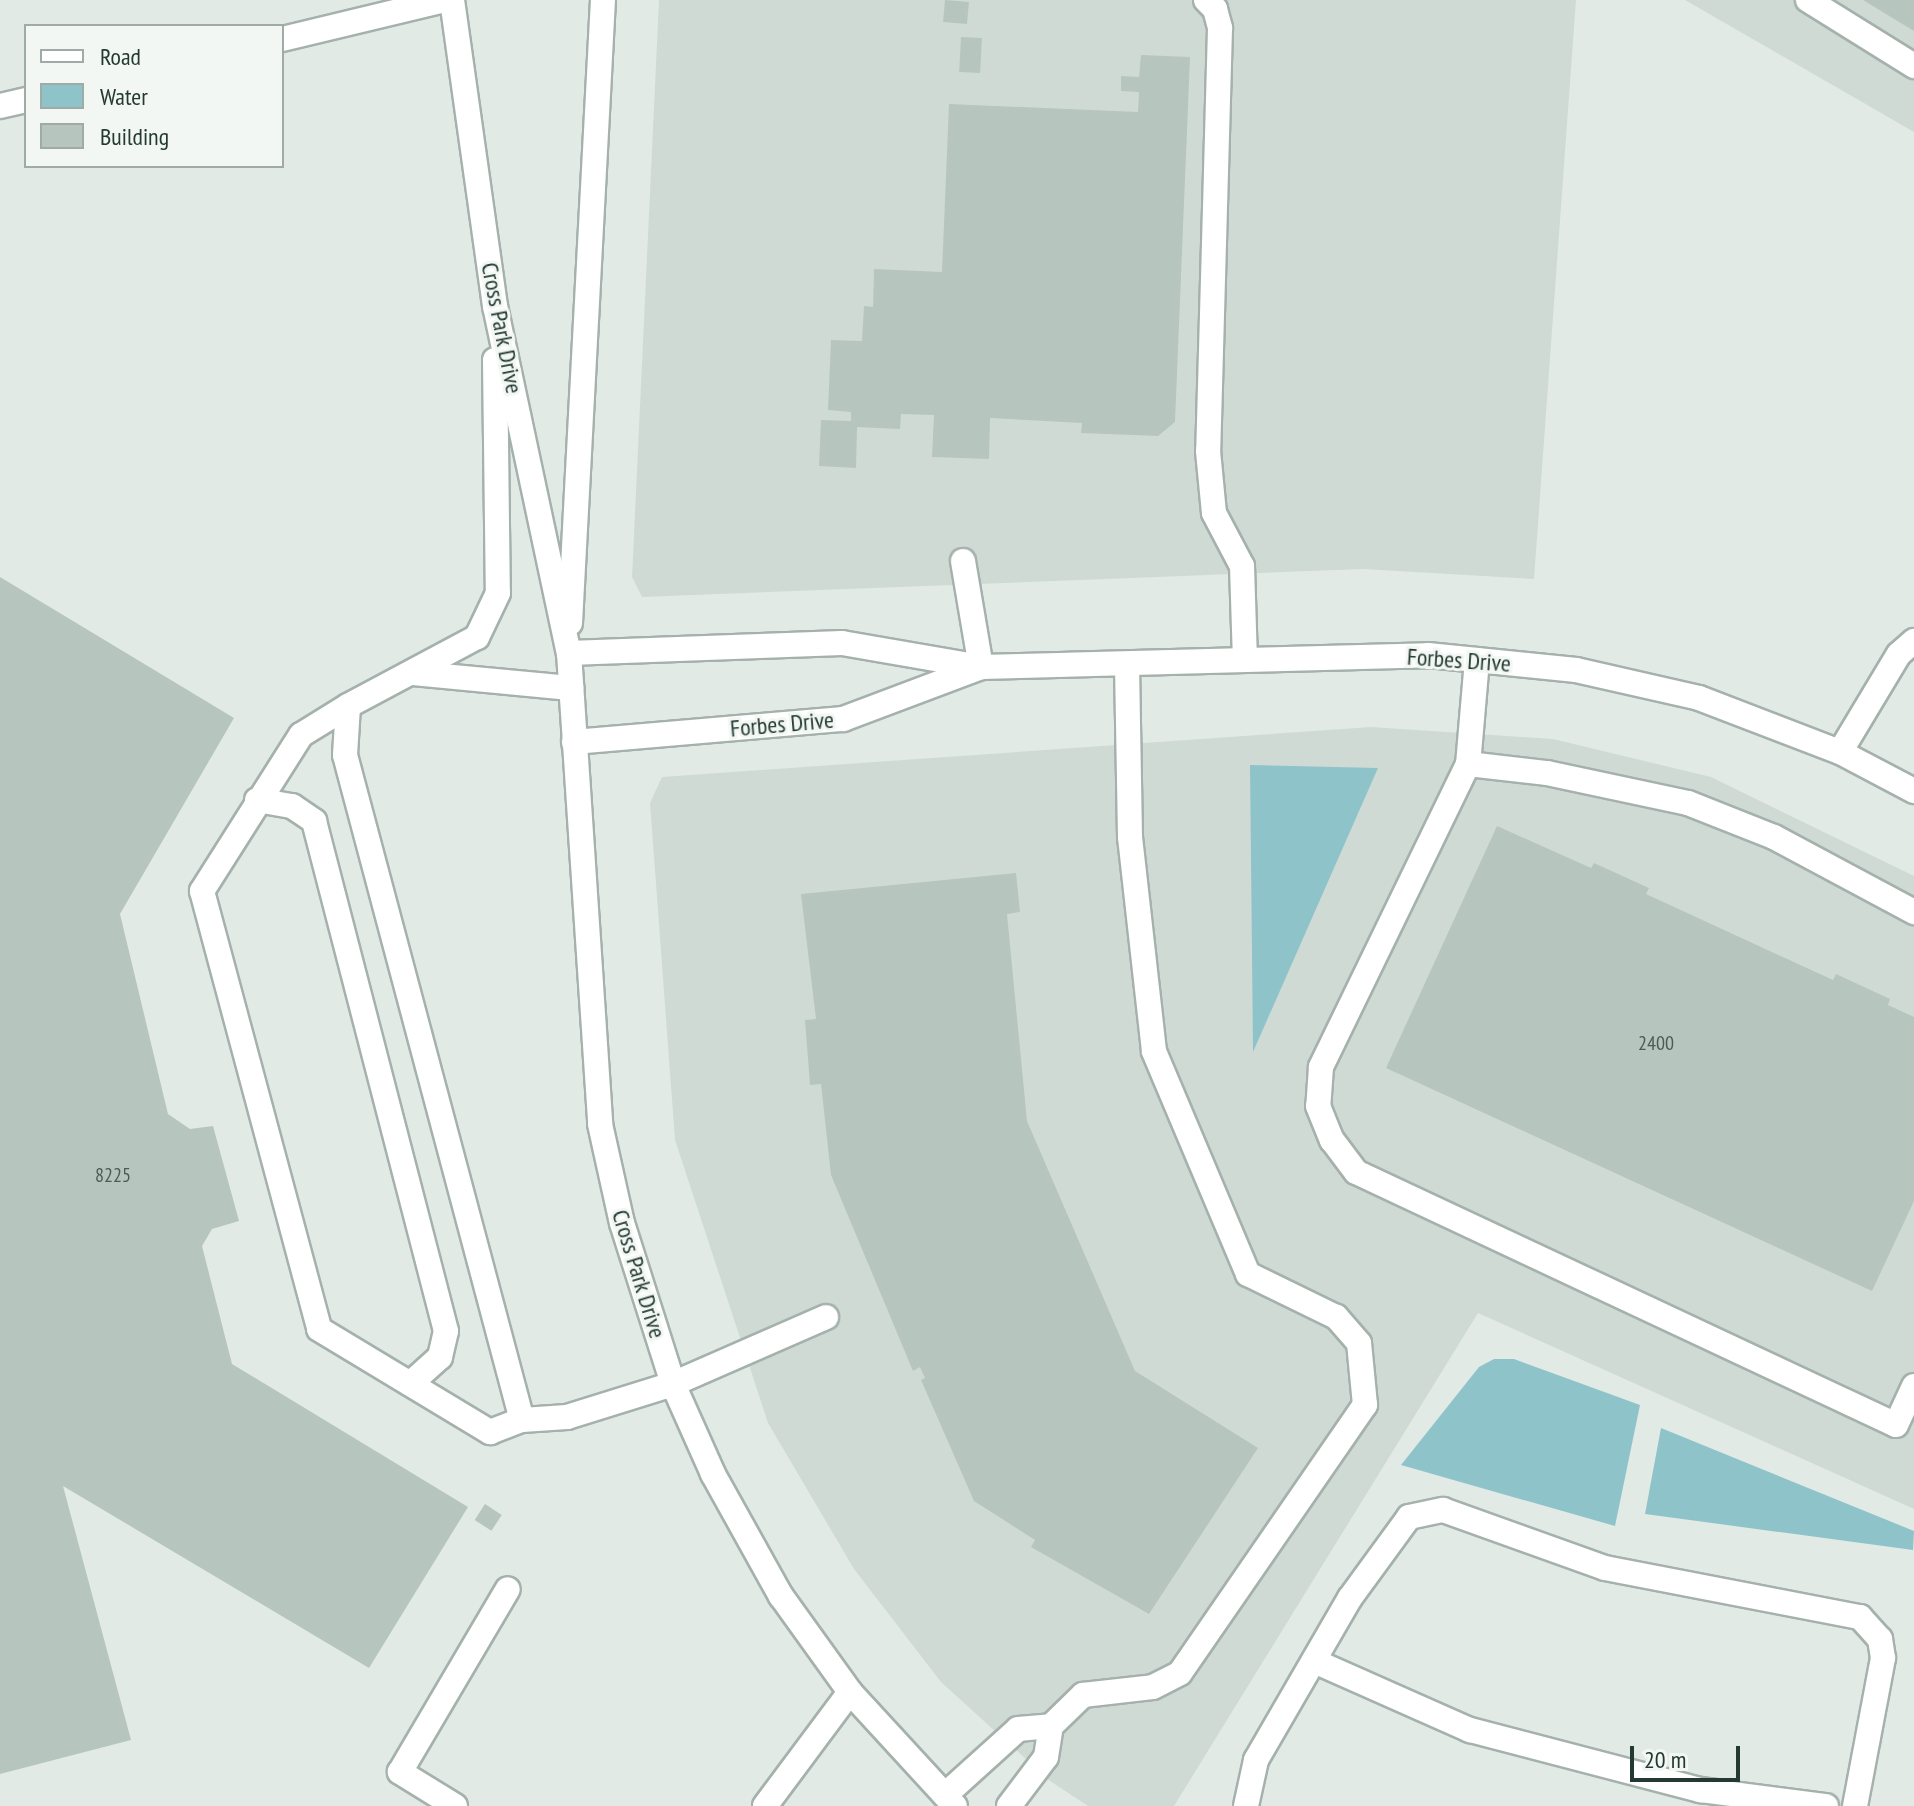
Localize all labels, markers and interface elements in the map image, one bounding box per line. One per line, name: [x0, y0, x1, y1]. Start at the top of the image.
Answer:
legend: [24, 24, 284, 168]
text: Road: [100, 41, 141, 72]
text: Water: [100, 81, 148, 112]
text: Building: [100, 121, 169, 152]
street label: Cross Park Drive: [475, 260, 529, 396]
street label: Forbes Drive: [1406, 642, 1512, 678]
street label: Forbes Drive: [729, 705, 835, 743]
house number: 2400: [1638, 1031, 1674, 1055]
house number: 8225: [95, 1163, 131, 1187]
street label: Cross Park Drive: [606, 1206, 672, 1342]
scale bar: [1634, 1730, 1744, 1780]
text: 20 m: [1644, 1744, 1686, 1775]

